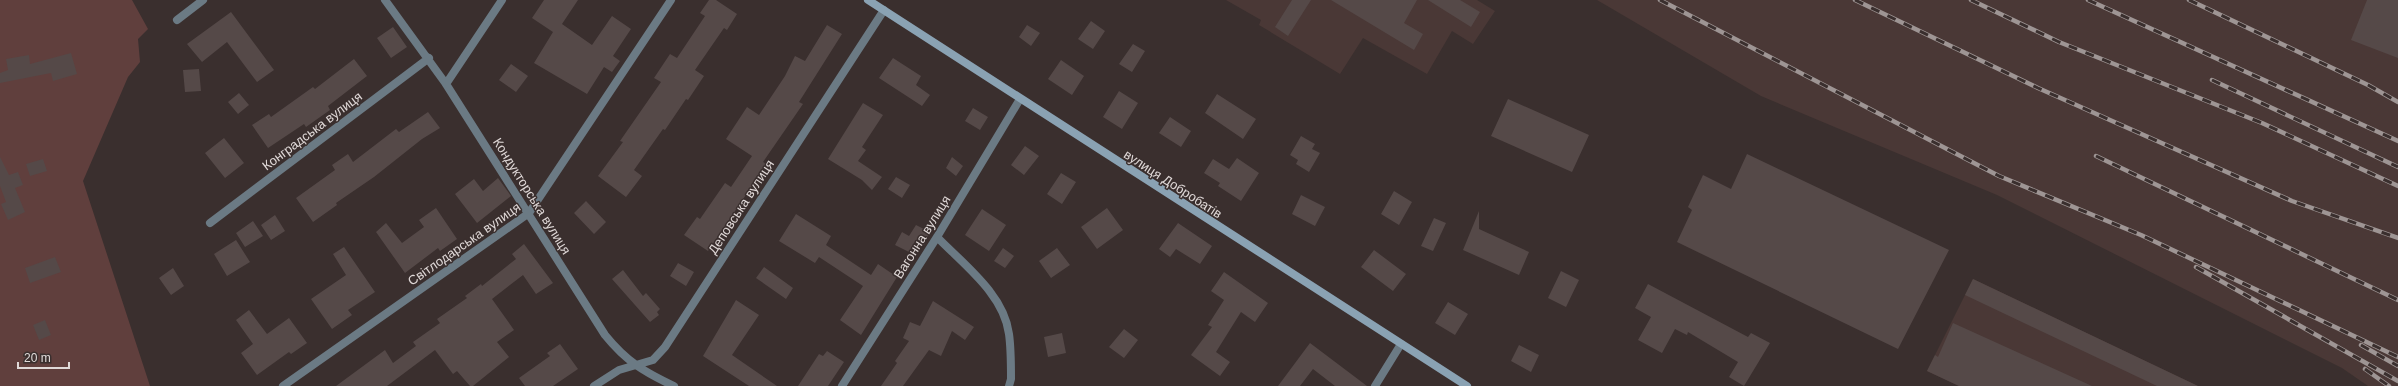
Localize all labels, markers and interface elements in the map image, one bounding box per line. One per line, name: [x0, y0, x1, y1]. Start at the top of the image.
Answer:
street label: Конградська вулиця: [259, 89, 365, 173]
street label: Кондукторська вулиця: [490, 135, 574, 257]
street label: вулиця Добробатів: [1121, 147, 1225, 221]
street label: Деповська вулиця: [705, 157, 777, 257]
street label: Вагонна вулиця: [890, 193, 954, 281]
street label: Світлодарська вулиця: [405, 199, 523, 289]
scale bar: [18, 344, 69, 370]
text: 20 m: [24, 351, 51, 365]

